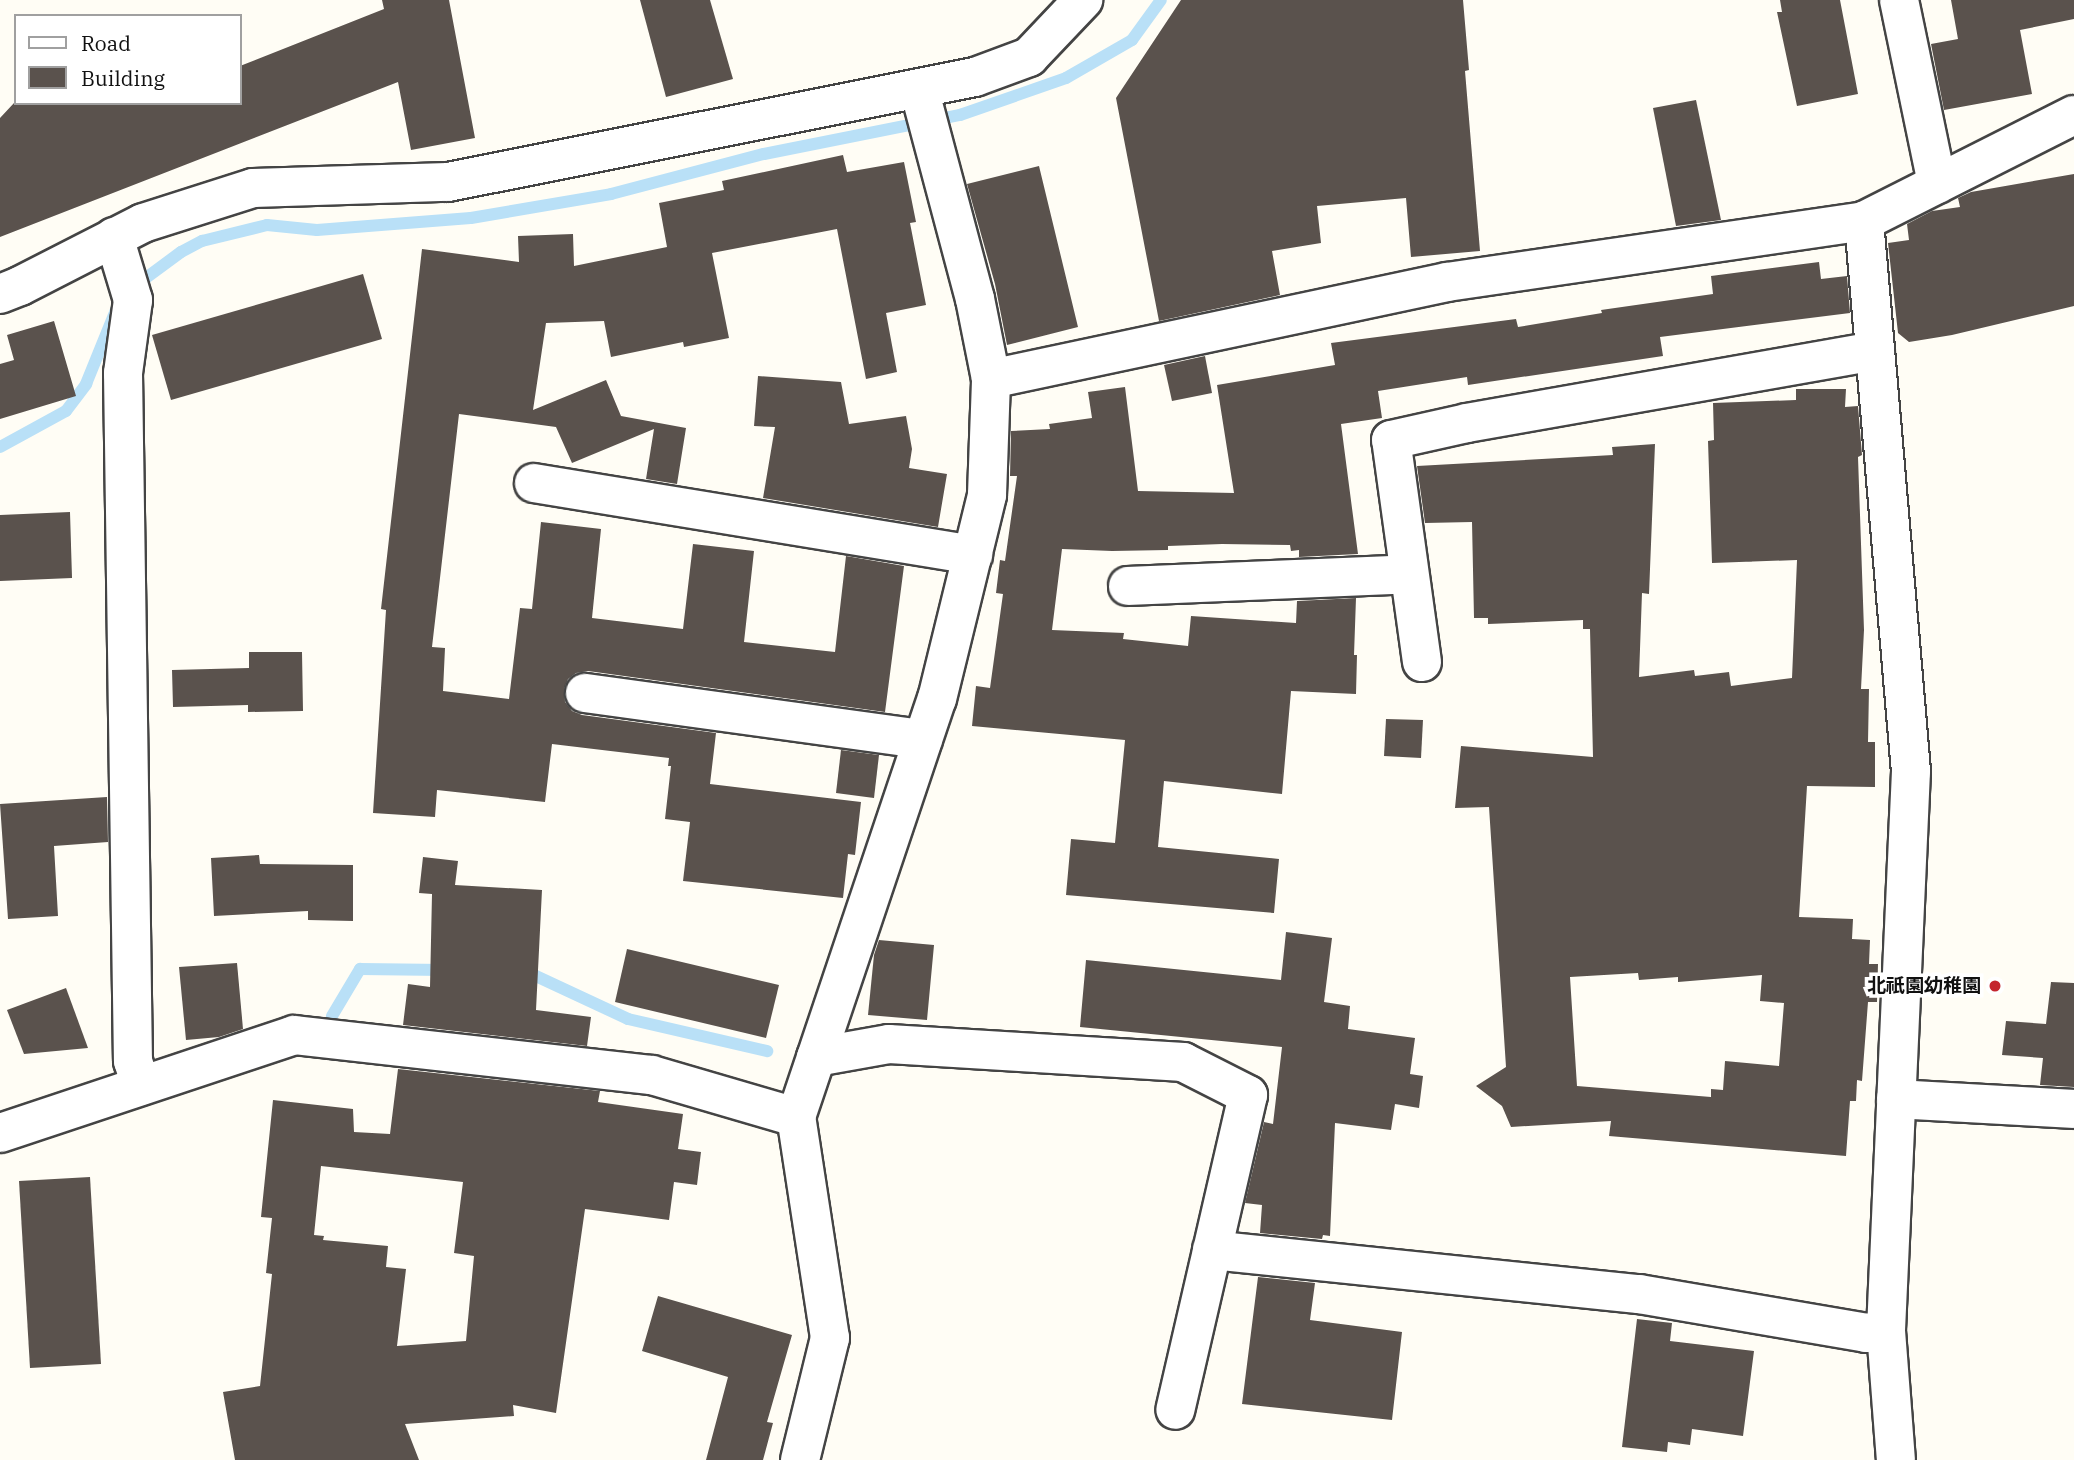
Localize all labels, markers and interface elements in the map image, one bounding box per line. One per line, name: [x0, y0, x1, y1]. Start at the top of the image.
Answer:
legend: [14, 14, 242, 105]
text: Road: [81, 29, 131, 57]
text: Building: [81, 64, 165, 92]
place label: 北祇園幼稚園: [1867, 975, 1981, 997]
marker: 北祇園幼稚園: [1987, 978, 2003, 994]

